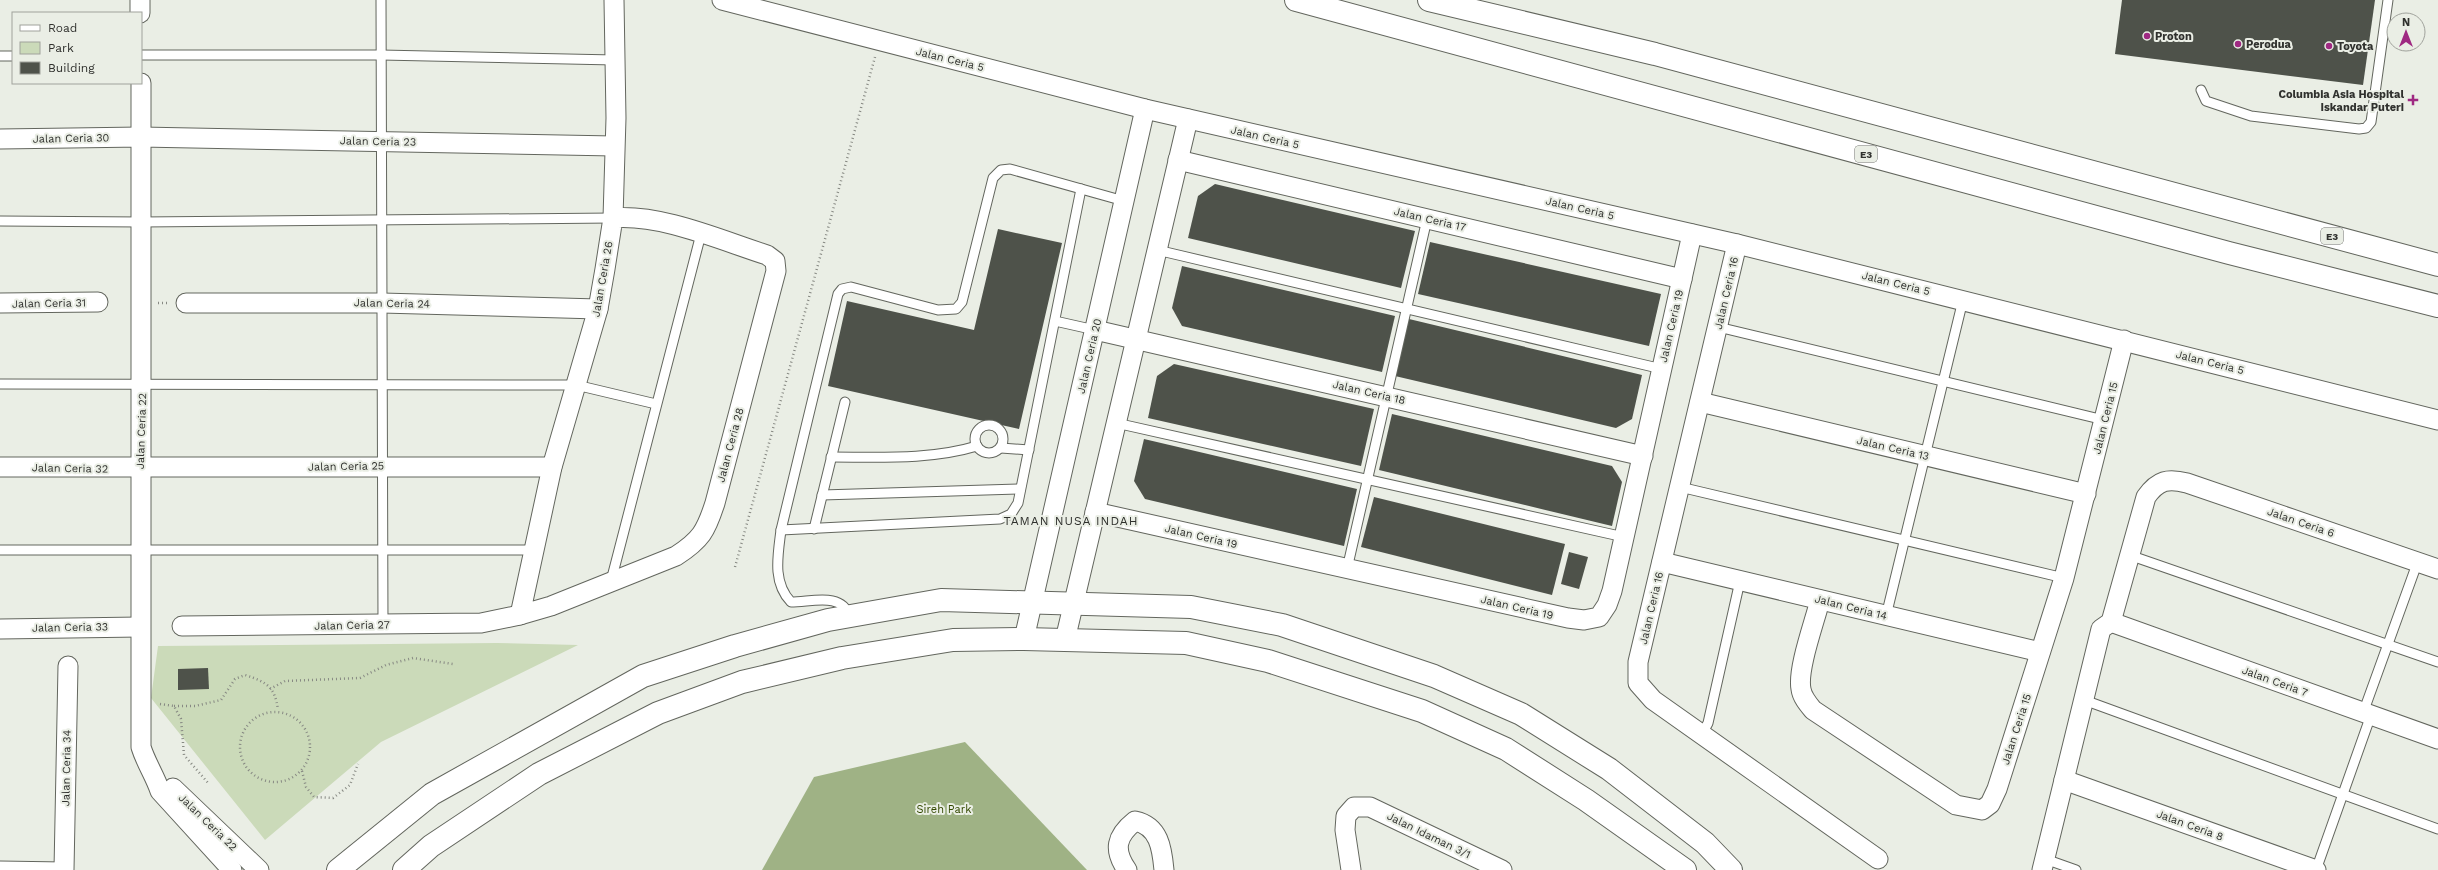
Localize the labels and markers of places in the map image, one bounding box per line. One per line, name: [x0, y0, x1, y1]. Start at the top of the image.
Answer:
place label: Proton: [2155, 30, 2192, 43]
marker: Proton: [2142, 31, 2152, 41]
place label: Perodua: [2246, 38, 2291, 51]
marker: Perodua: [2233, 39, 2243, 49]
place label: Toyota: [2337, 40, 2374, 53]
marker: Toyota: [2324, 41, 2334, 51]
place label: Columbia Asia Hospital Iskandar Puteri: [2278, 88, 2404, 114]
marker: Columbia Asia Hospital Iskandar Puteri: [2407, 94, 2419, 106]

